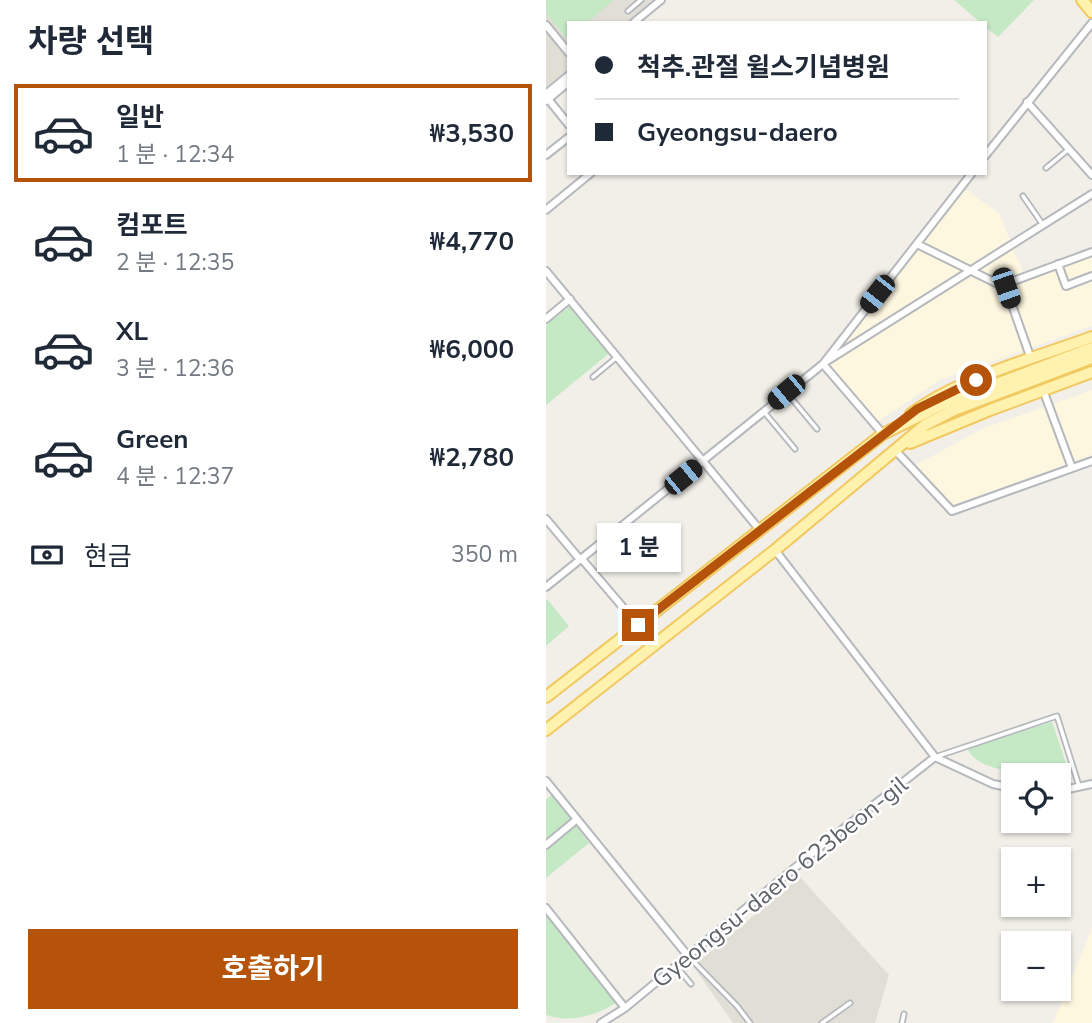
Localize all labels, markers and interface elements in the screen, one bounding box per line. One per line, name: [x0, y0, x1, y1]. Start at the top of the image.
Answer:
text: 차량 선택: [28, 20, 154, 63]
text: 척추.관절 윌스기념병원: [637, 50, 890, 85]
text: 일반: [116, 100, 164, 135]
icon: car: [32, 102, 95, 165]
text: Gyeongsu-daero: [637, 115, 838, 150]
text: ₩3,530: [430, 116, 514, 151]
text: 1 분 · 12:34: [116, 139, 234, 170]
text: 컴포트: [116, 208, 188, 243]
icon: car: [32, 210, 95, 273]
text: ₩4,770: [430, 224, 514, 259]
text: 2 분 · 12:35: [116, 247, 234, 278]
car: [990, 265, 1023, 311]
car: [856, 271, 899, 317]
text: XL: [116, 314, 148, 349]
icon: car: [32, 318, 95, 381]
text: ₩6,000: [430, 332, 514, 367]
text: 3 분 · 12:36: [116, 353, 234, 384]
route start: [960, 364, 992, 396]
car: [764, 370, 809, 414]
text: Green: [116, 422, 189, 457]
icon: car: [32, 426, 95, 489]
text: ₩2,780: [430, 440, 514, 475]
car: [661, 456, 706, 498]
text: 4 분 · 12:37: [116, 461, 234, 492]
callout: 1 분: [596, 524, 680, 572]
text: 1 분: [618, 532, 660, 563]
icon: cash: [28, 536, 66, 574]
text: 현금: [84, 539, 132, 574]
text: 350 m: [451, 539, 518, 570]
route end: [622, 609, 654, 641]
map controls: [1001, 763, 1071, 1001]
button: locate: [1001, 763, 1071, 833]
street label: Gyeongsu-daero 623beon-gil: [645, 769, 915, 995]
button: +: [1001, 847, 1071, 917]
button: 호출하기: [28, 929, 518, 1009]
button: −: [1001, 931, 1071, 1001]

